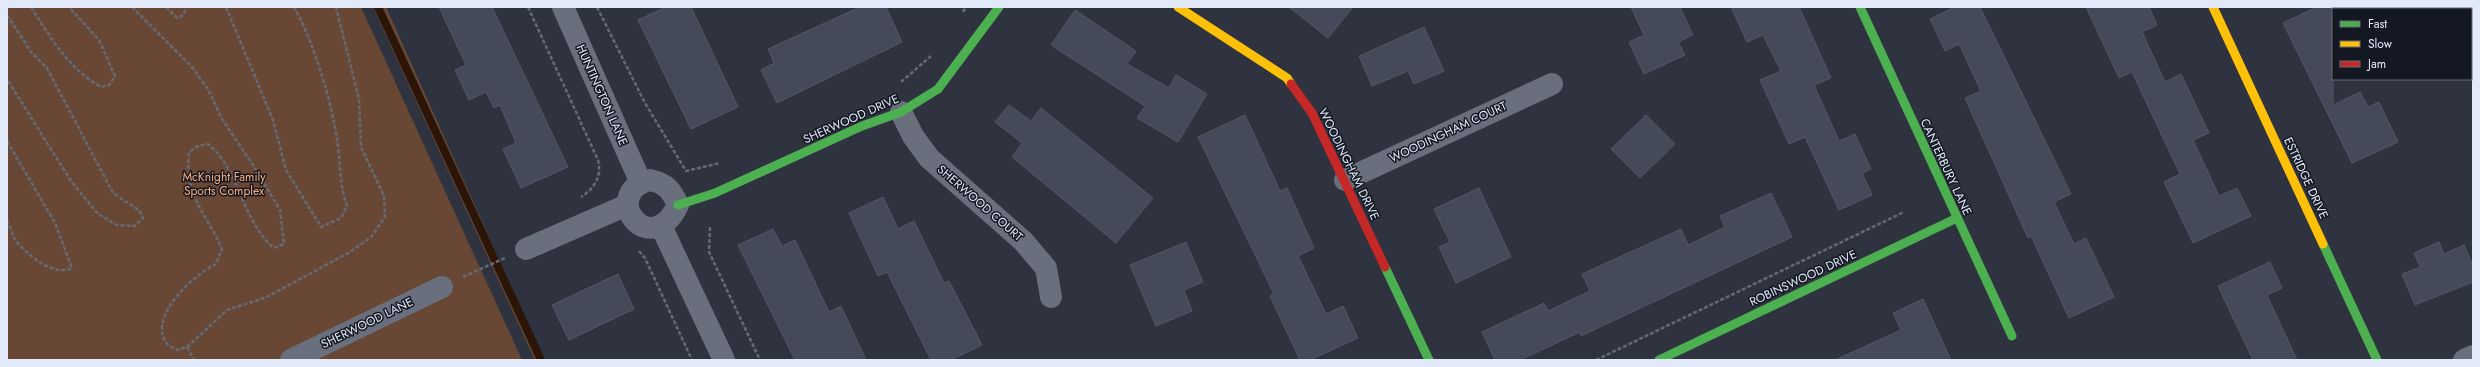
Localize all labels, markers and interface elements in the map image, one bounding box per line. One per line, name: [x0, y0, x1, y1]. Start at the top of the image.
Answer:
legend: [2332, 8, 2472, 80]
text: Fast: [2368, 15, 2387, 33]
text: Slow: [2368, 35, 2393, 53]
street label: HUNTINGTON LANE: [572, 42, 632, 148]
text: Jam: [2366, 55, 2386, 73]
street label: SHERWOOD DRIVE: [800, 90, 902, 148]
street label: WOODINGHAM COURT: [1386, 97, 1510, 167]
street label: WOODINGHAM DRIVE: [1314, 105, 1384, 223]
street label: CANTERBURY LANE: [1916, 116, 1976, 218]
street label: ESTRIDGE DRIVE: [2279, 134, 2333, 222]
street label: SHERWOOD COURT: [933, 161, 1027, 246]
park label: McKnight Family Sports Complex: [182, 168, 266, 200]
street label: ROBINSWOOD DRIVE: [1746, 245, 1860, 311]
street label: SHERWOOD LANE: [318, 293, 416, 353]

